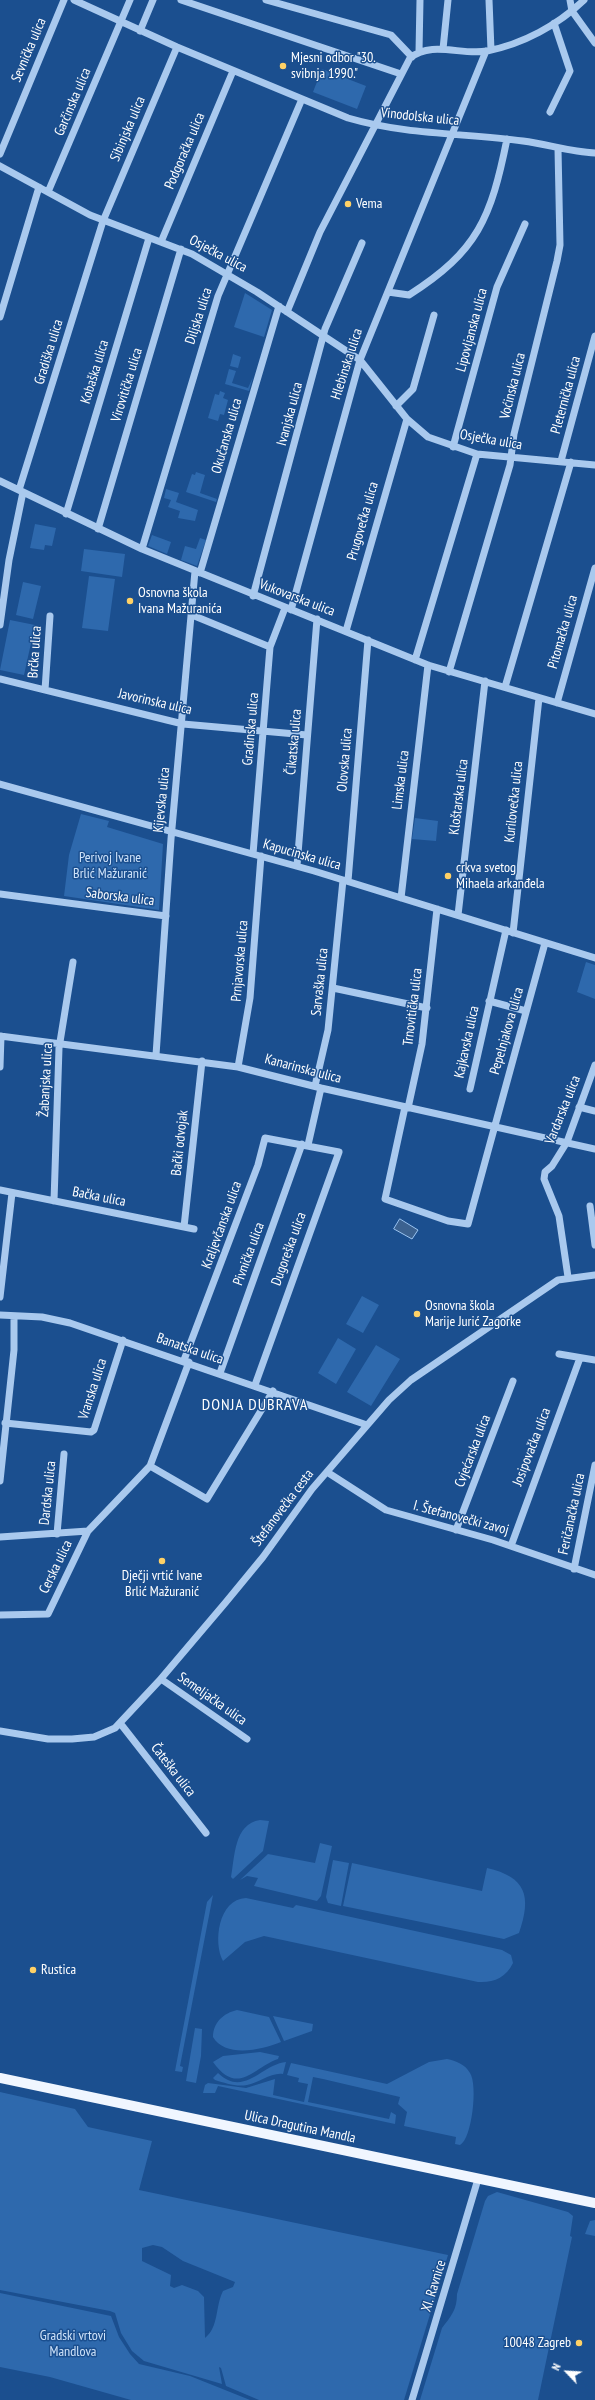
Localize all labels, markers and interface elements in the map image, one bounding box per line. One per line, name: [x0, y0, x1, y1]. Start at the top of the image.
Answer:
street label: Sevnička ulica: [8, 15, 50, 85]
place label: Mjesni odbor "30. svibnja 1990.": [291, 50, 376, 82]
marker: Mjesni odbor "30. svibnja 1990.": [278, 61, 288, 71]
street label: Garčinska ulica: [51, 65, 95, 139]
street label: Sibinjska ulica: [107, 94, 149, 164]
street label: Vinodolska ulica: [380, 105, 460, 129]
street label: Podgoračka ulica: [161, 110, 209, 192]
place label: Vema: [356, 196, 382, 212]
marker: Vema: [343, 199, 353, 209]
street label: Osječka ulica: [186, 232, 250, 276]
street label: Diljska ulica: [182, 286, 216, 346]
street label: Lipovljanska ulica: [453, 286, 491, 374]
street label: Gradiška ulica: [31, 317, 67, 387]
street label: Hlebinska ulica: [328, 326, 366, 402]
street label: Kobaška ulica: [77, 338, 113, 406]
street label: Virovitička ulica: [108, 346, 146, 424]
street label: Voćinska ulica: [497, 351, 529, 421]
street label: Pleternička ulica: [548, 354, 584, 436]
street label: Ivanjska ulica: [273, 380, 307, 448]
street label: Okučanska ulica: [208, 396, 246, 476]
street label: Osječka ulica: [458, 426, 524, 454]
street label: Prugovečka ulica: [344, 480, 382, 562]
street label: Vukovarska ulica: [257, 576, 337, 620]
place label: Osnovna škola Ivana Mažuranića: [138, 585, 222, 618]
street label: Pitomačka ulica: [544, 593, 582, 671]
marker: Osnovna škola Ivana Mažuranića: [125, 596, 135, 606]
street label: Brčka ulica: [25, 625, 45, 679]
street label: Javorinska ulica: [116, 685, 194, 719]
street label: Gradinska ulica: [239, 692, 263, 766]
street label: Čikatska ulica: [283, 708, 305, 776]
street label: Olovska ulica: [334, 727, 356, 793]
street label: Limska ulica: [389, 749, 413, 811]
street label: Kloštarska ulica: [446, 758, 472, 836]
street label: Kurilovečka ulica: [501, 760, 527, 844]
street label: Kijevska ulica: [150, 766, 174, 834]
street label: Kapucinska ulica: [261, 836, 343, 874]
park label: Perivoj Ivane Brlić Mažuranić: [73, 850, 147, 882]
place label: crkva svetog Mihaela arkanđela: [456, 860, 545, 892]
marker: crkva svetog Mihaela arkanđela: [443, 871, 453, 881]
street label: Saborska ulica: [85, 884, 155, 910]
street label: Prnjavorska ulica: [228, 920, 252, 1002]
street label: Sarvaška ulica: [308, 947, 332, 1017]
street label: Trnovitička ulica: [400, 967, 426, 1047]
street label: Pepelnjakova ulica: [487, 986, 527, 1076]
street label: Kajkavska ulica: [451, 1004, 483, 1080]
street label: Žabanjska ulica: [36, 1043, 56, 1117]
street label: Kanarinska ulica: [263, 1051, 343, 1087]
street label: Vardarska ulica: [542, 1073, 584, 1147]
street label: Bački odvojak: [168, 1109, 192, 1177]
street label: Kraljevčanska ulica: [198, 1179, 246, 1271]
street label: Bačka ulica: [71, 1184, 127, 1210]
street label: Dugoreška ulica: [268, 1210, 310, 1288]
street label: Pivnička ulica: [230, 1220, 268, 1288]
place label: Osnovna škola Marije Jurić Zagorke: [425, 1298, 521, 1330]
marker: Osnovna škola Marije Jurić Zagorke: [412, 1309, 422, 1319]
street label: Banatska ulica: [154, 1330, 226, 1368]
street label: Vranska ulica: [75, 1356, 111, 1422]
district label: DONJA DUBRAVA: [202, 1395, 308, 1415]
street label: Josipovačka ulica: [509, 1406, 555, 1488]
street label: Cvjećarska ulica: [452, 1412, 494, 1490]
street label: Dardska ulica: [36, 1460, 60, 1526]
street label: Štefanovečka cesta: [249, 1466, 317, 1550]
street label: Feričanačka ulica: [555, 1472, 589, 1556]
street label: I. Štefanovečki zavoj: [411, 1497, 511, 1539]
street label: Cerska ulica: [36, 1538, 76, 1596]
marker: Dječji vrtić Ivane Brlić Mažuranić: [157, 1556, 167, 1566]
place label: Dječji vrtić Ivane Brlić Mažuranić: [122, 1568, 202, 1600]
street label: Semeljačka ulica: [174, 1669, 250, 1729]
street label: Čateška ulica: [147, 1740, 199, 1800]
place label: Rustica: [41, 1962, 76, 1978]
marker: Rustica: [28, 1965, 38, 1975]
street label: Ulica Dragutina Mandla: [243, 2107, 357, 2147]
street label: XI. Ravnice: [418, 2258, 450, 2314]
park label: Gradski vrtovi Mandlova: [40, 2328, 106, 2360]
place label: 10048 Zagreb: [503, 2335, 571, 2351]
marker: 10048 Zagreb: [574, 2338, 584, 2348]
north arrow: [547, 2352, 587, 2392]
text: N: [549, 2361, 564, 2373]

